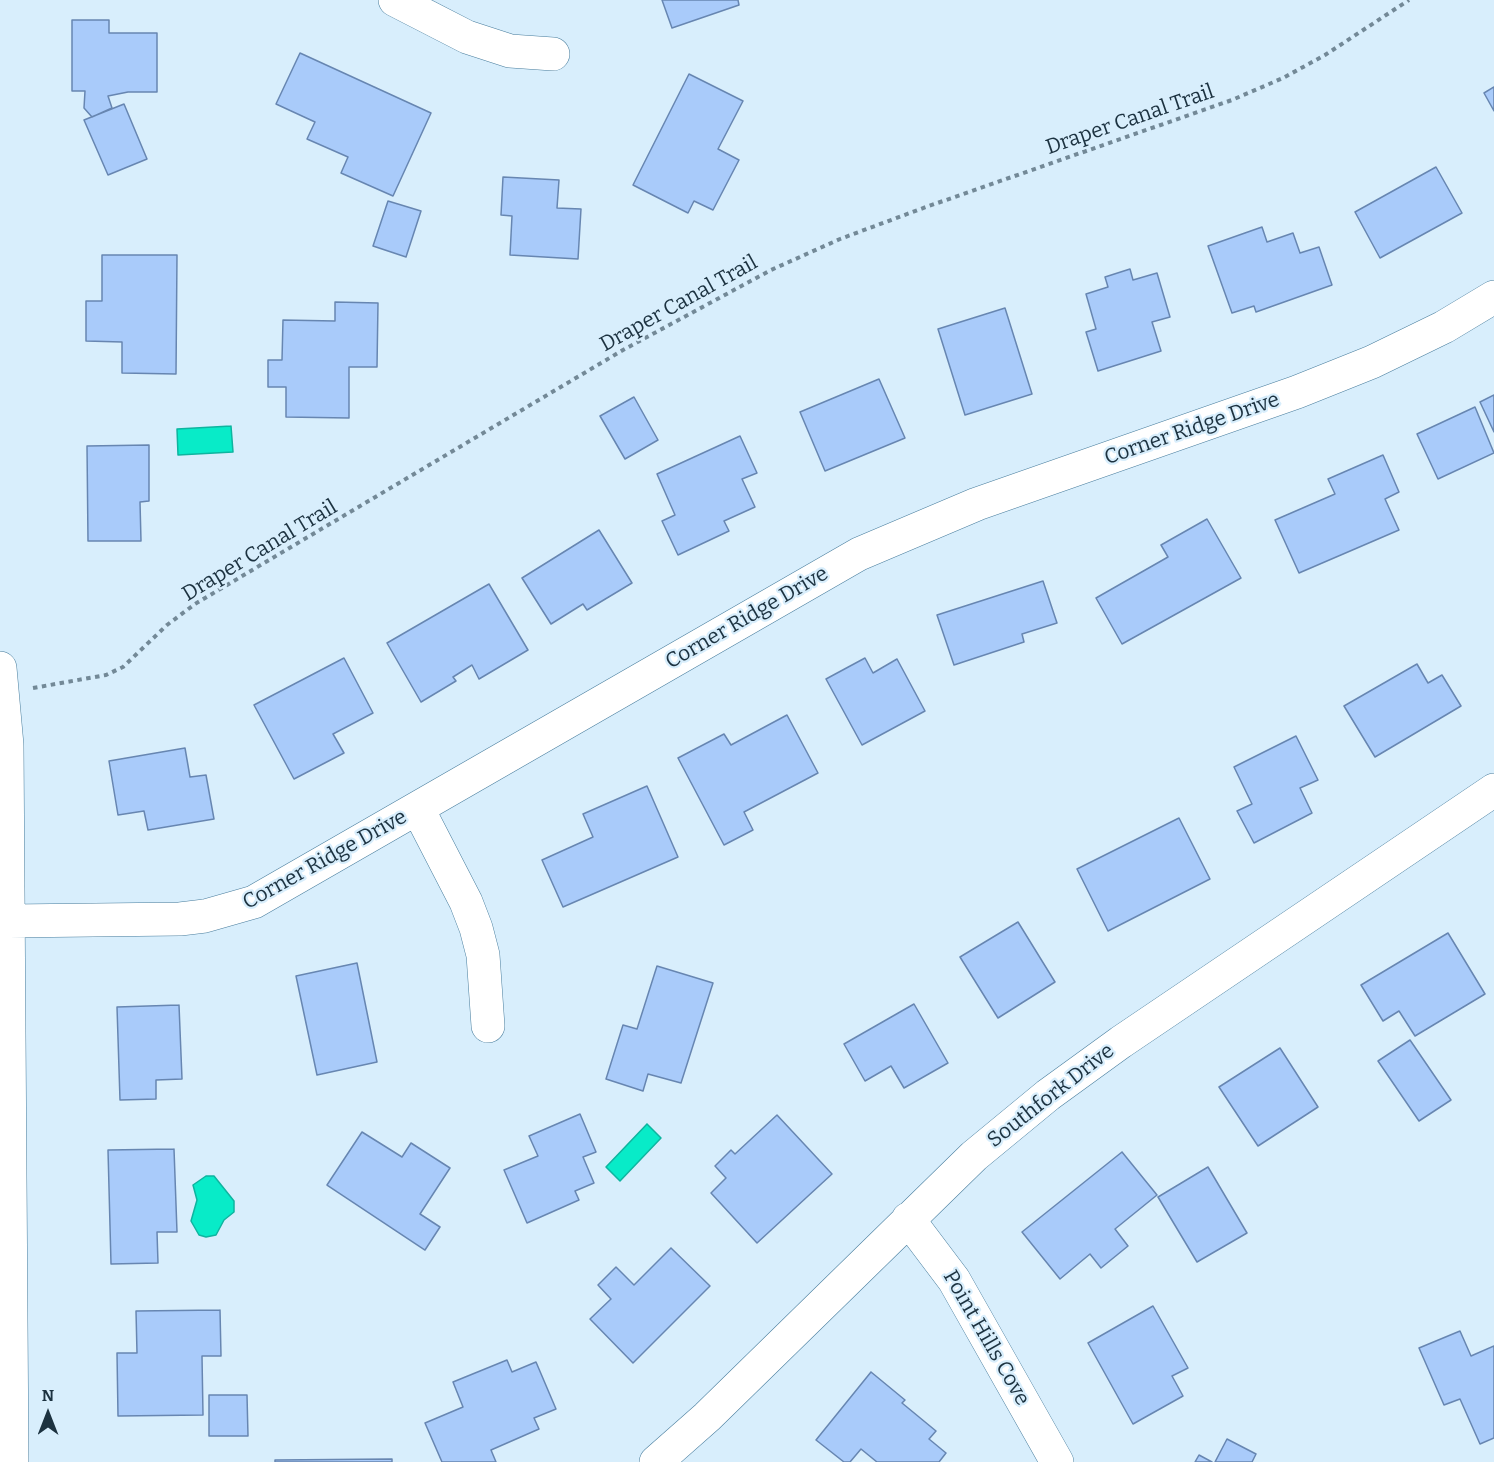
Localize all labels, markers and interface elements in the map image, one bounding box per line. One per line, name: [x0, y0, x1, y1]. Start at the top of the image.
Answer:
street label: Draper Canal Trail: [1043, 79, 1217, 161]
street label: Draper Canal Trail: [596, 250, 762, 358]
street label: Corner Ridge Drive: [1101, 387, 1283, 471]
street label: Draper Canal Trail: [178, 495, 342, 607]
street label: Corner Ridge Drive: [661, 561, 833, 675]
street label: Corner Ridge Drive: [239, 805, 411, 915]
street label: Southfork Drive: [983, 1039, 1119, 1153]
street label: Point Hills Cove: [937, 1266, 1035, 1410]
north arrow: [18, 1384, 78, 1444]
text: N: [42, 1386, 54, 1405]

